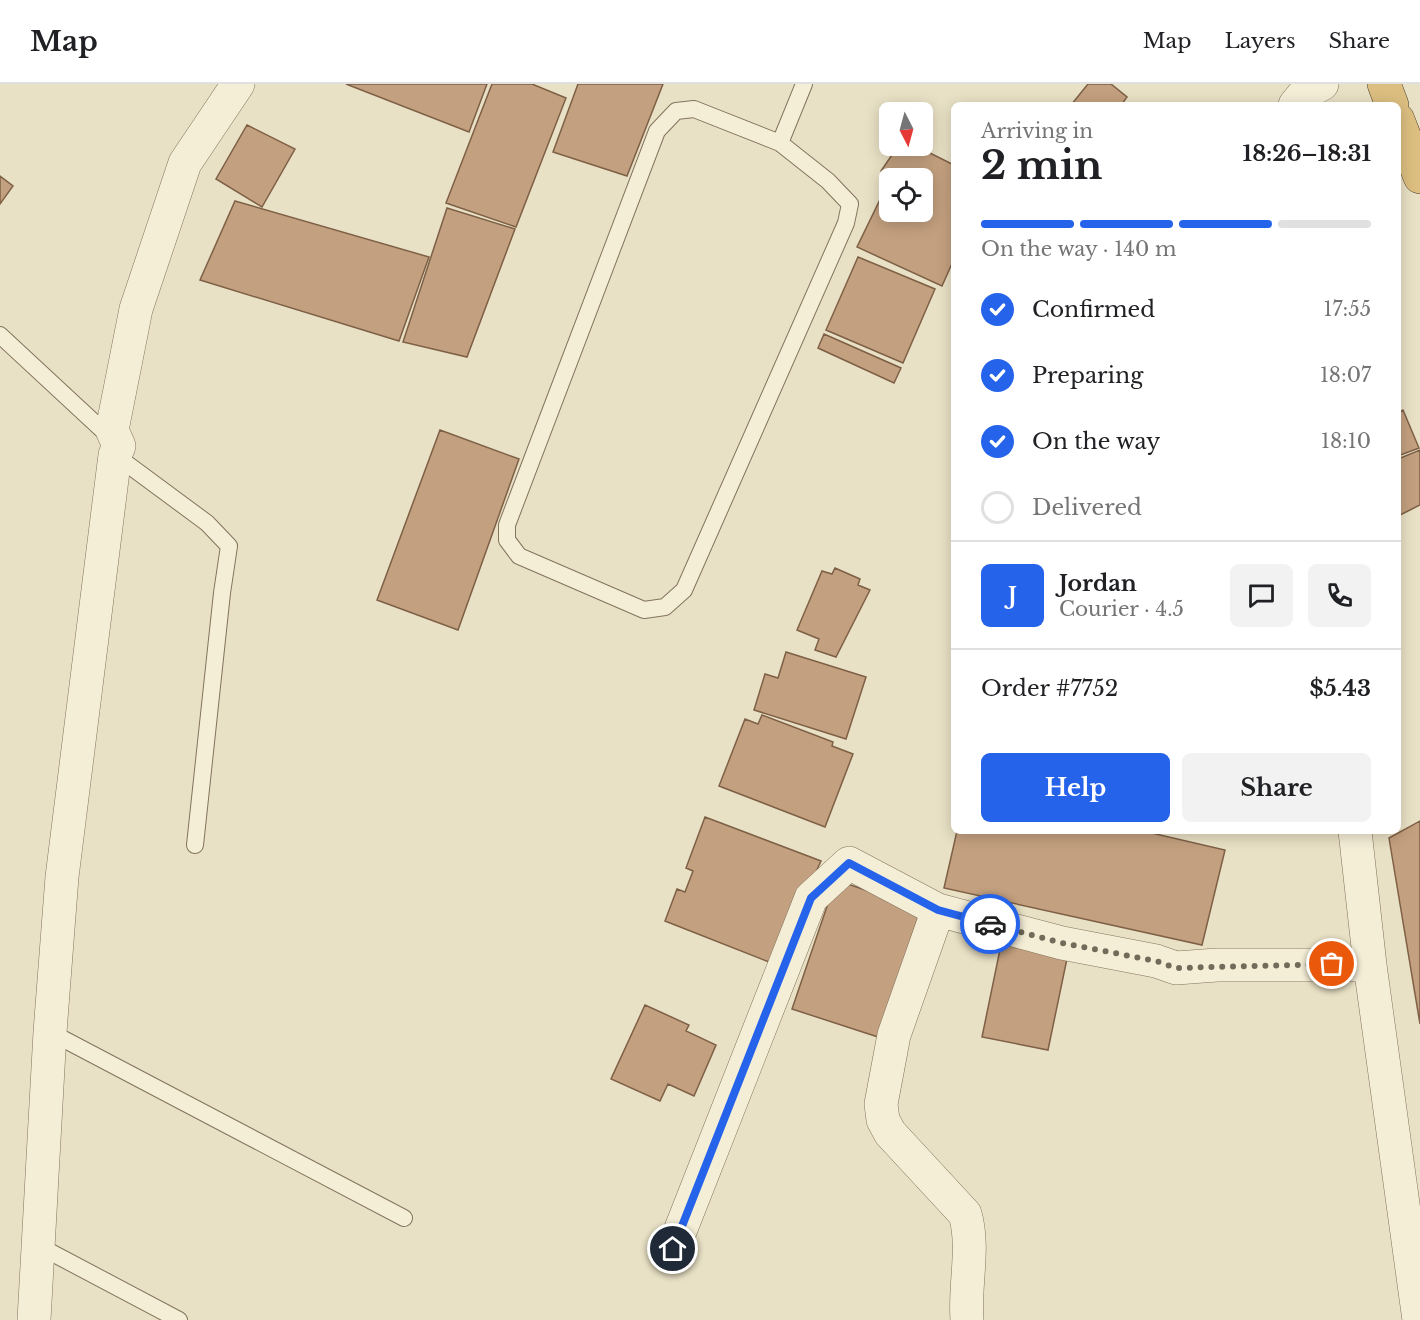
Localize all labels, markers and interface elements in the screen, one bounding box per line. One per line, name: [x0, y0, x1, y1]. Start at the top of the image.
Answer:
text: Map: [30, 24, 98, 59]
text: Map: [1143, 28, 1192, 54]
text: Layers: [1225, 28, 1296, 54]
text: Share: [1329, 28, 1390, 54]
north arrow: [879, 102, 933, 156]
map controls: [879, 102, 933, 222]
text: Arriving in: [981, 119, 1093, 143]
text: 18:26–18:31: [1243, 140, 1371, 167]
text: 2 min: [981, 141, 1102, 190]
button: locate: [879, 168, 933, 222]
text: On the way · 140 m: [981, 237, 1176, 261]
icon: check: [981, 293, 1014, 326]
text: Confirmed: [1032, 296, 1155, 323]
text: 17:55: [1324, 297, 1371, 321]
icon: check: [981, 359, 1014, 392]
text: Preparing: [1032, 362, 1143, 389]
text: 18:07: [1320, 363, 1371, 387]
icon: check: [981, 425, 1014, 458]
text: On the way: [1032, 428, 1160, 455]
text: 18:10: [1321, 429, 1371, 453]
text: Delivered: [1032, 494, 1142, 521]
button: chat: [1230, 564, 1293, 627]
button: phone: [1308, 564, 1371, 627]
text: Jordan: [1059, 570, 1137, 597]
text: J: [1008, 582, 1017, 609]
text: Courier · 4.5: [1059, 597, 1184, 621]
text: Order #7752: [981, 675, 1118, 702]
text: $5.43: [1309, 675, 1371, 702]
button: Help: [981, 753, 1170, 822]
button: Share: [1182, 753, 1371, 822]
courier: [960, 894, 1020, 954]
icon: car: [974, 908, 1007, 941]
pin: [1306, 938, 1357, 989]
icon: bag: [1315, 947, 1348, 980]
pin: [647, 1223, 698, 1274]
icon: home: [656, 1232, 689, 1265]

